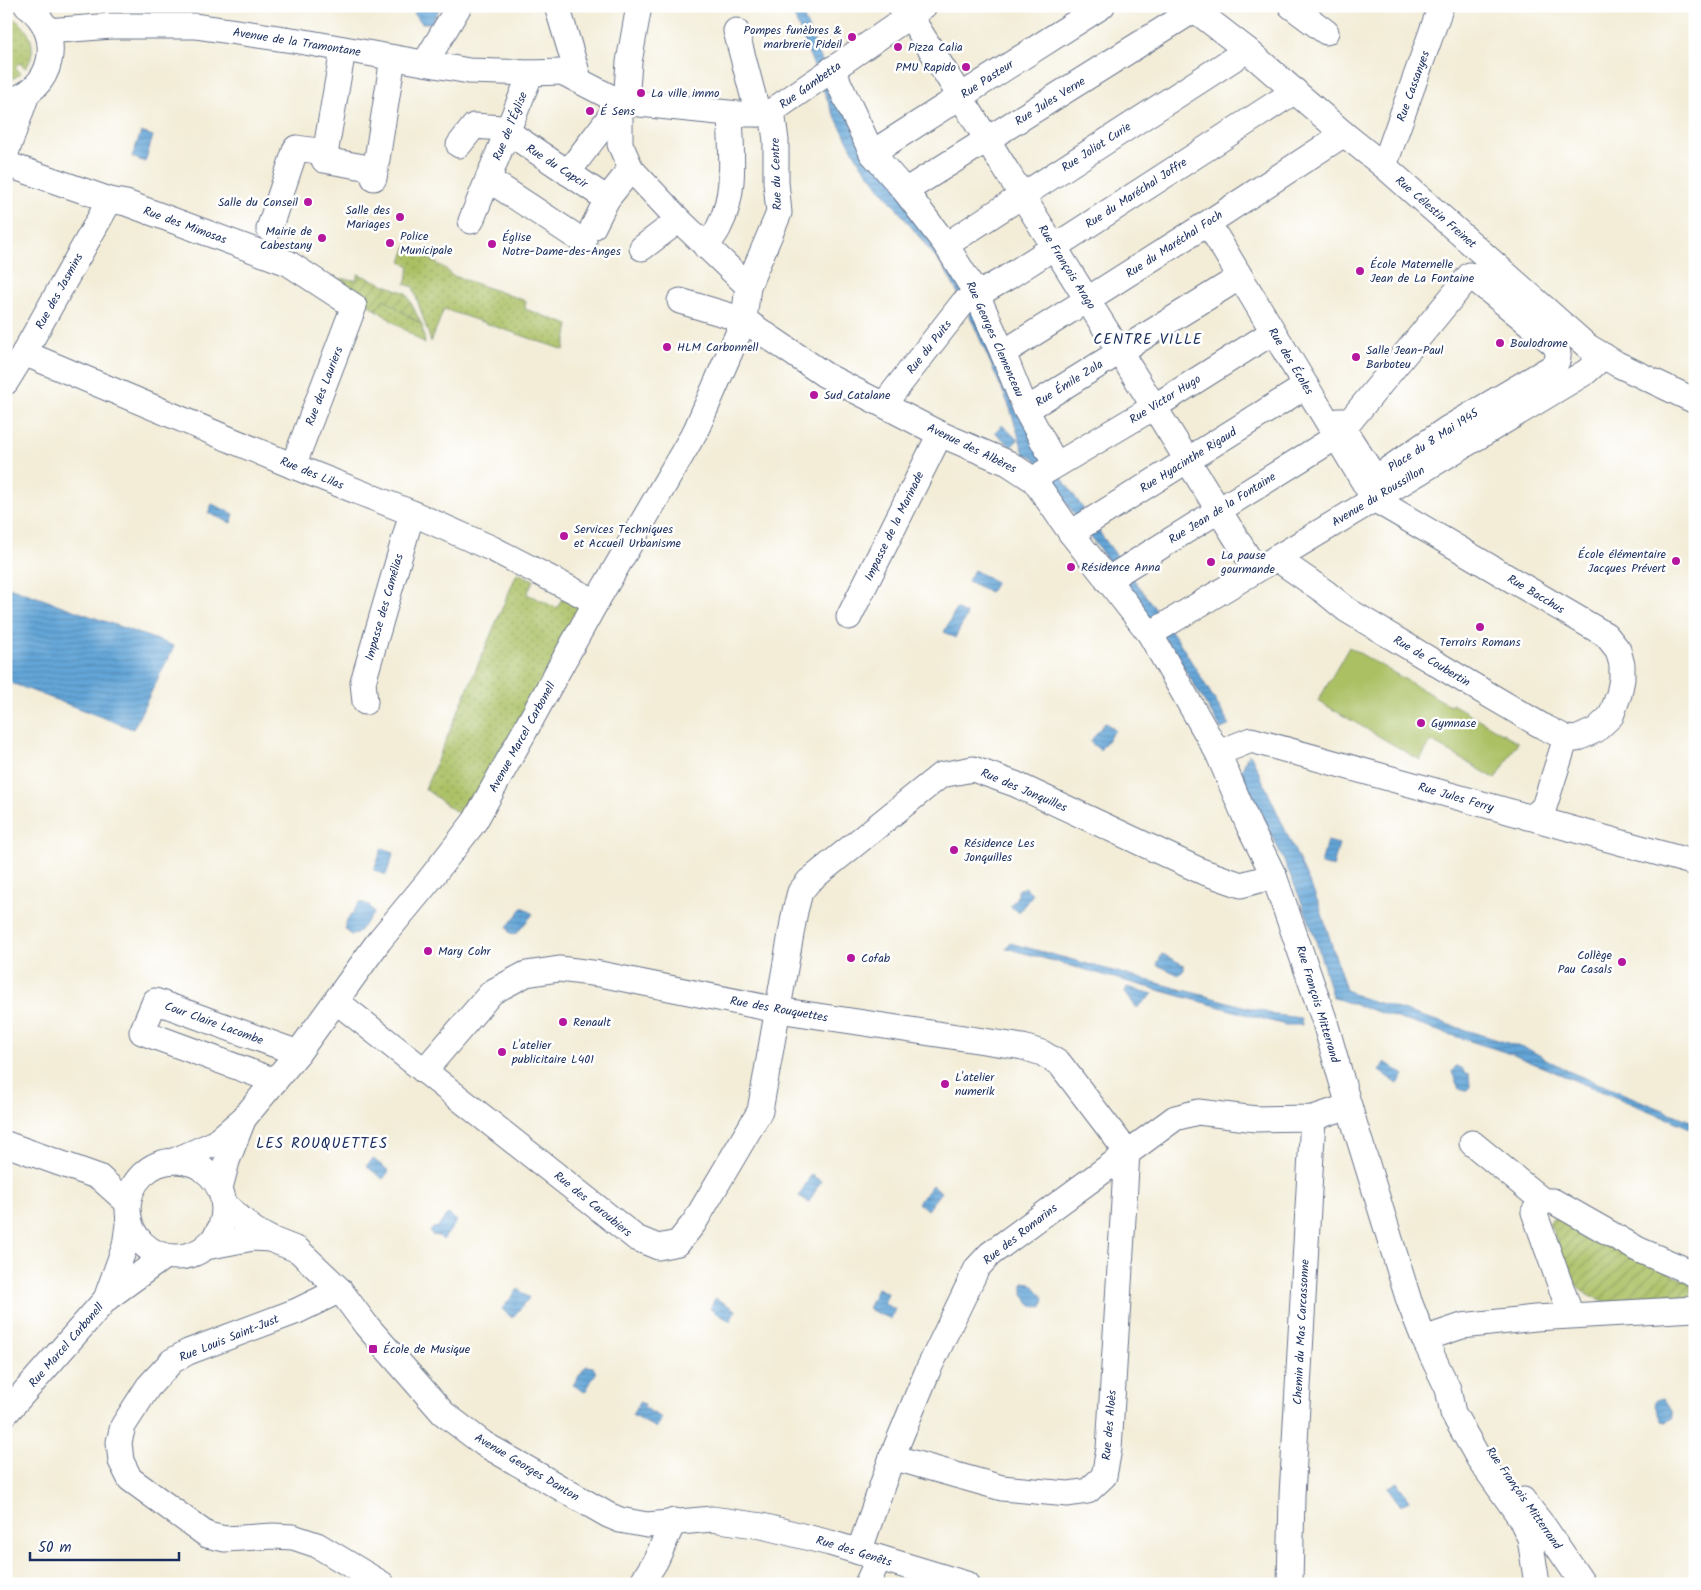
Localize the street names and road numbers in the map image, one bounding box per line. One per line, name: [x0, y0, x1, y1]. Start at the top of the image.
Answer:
street label: Avenue de la Tramontane: [232, 23, 363, 62]
street label: Rue Cassanyes: [1392, 48, 1435, 124]
street label: Rue Pasteur: [957, 55, 1018, 104]
street label: Rue Gambetta: [775, 57, 846, 114]
street label: Rue Jules Verne: [1011, 72, 1090, 131]
street label: Rue de l'Église: [488, 88, 533, 164]
street label: Rue Joliot Curie: [1058, 117, 1135, 177]
street label: Rue du Centre: [766, 137, 787, 211]
street label: Rue du Capcir: [522, 139, 592, 194]
street label: Rue du Maréchal Joffre: [1081, 153, 1192, 234]
street label: Rue Célestin Freinet: [1391, 172, 1481, 253]
street label: Rue des Mimosas: [140, 202, 229, 249]
street label: Rue du Maréchal Foch: [1122, 206, 1227, 283]
street label: Rue François Arago: [1033, 221, 1100, 313]
street label: Rue des Jasmins: [31, 250, 88, 333]
street label: Rue Georges Clemenceau: [960, 278, 1029, 400]
street label: Rue du Puits: [902, 316, 957, 379]
street label: Rue des Écoles: [1263, 324, 1318, 399]
street label: Rue des Lauriers: [301, 344, 348, 429]
street label: Rue Émile Zola: [1032, 355, 1107, 412]
street label: Rue Victor Hugo: [1126, 370, 1205, 429]
street label: Place du 8 Mai 1945: [1384, 403, 1484, 477]
street label: Avenue des Albères: [924, 418, 1020, 478]
street label: Rue Hyacinthe Rigaud: [1136, 422, 1241, 498]
street label: Rue des Lilas: [277, 452, 347, 495]
street label: Avenue du Roussillon: [1328, 461, 1428, 532]
street label: Rue Jean de la Fontaine: [1165, 467, 1280, 549]
street label: Impasse de la Marinade: [860, 468, 930, 584]
street label: Impasse des Camélias: [360, 551, 409, 663]
street label: Rue Bacchus: [1503, 570, 1568, 619]
street label: Rue de Coubertin: [1389, 631, 1474, 692]
street label: Avenue Marcel Carbonell: [484, 678, 561, 796]
street label: Rue des Jonquilles: [978, 764, 1070, 817]
street label: Rue Jules Ferry: [1416, 778, 1496, 817]
street label: Rue François Mitterrand: [1291, 943, 1345, 1066]
street label: Rue des Rouquettes: [728, 992, 829, 1027]
street label: Cour Claire Lacombe: [162, 997, 267, 1050]
street label: Rue des Caroubiers: [549, 1167, 636, 1242]
street label: Rue des Romarins: [979, 1199, 1062, 1270]
street label: Chemin du Mas Carcassonne: [1288, 1258, 1315, 1405]
street label: Rue Marcel Carbonell: [24, 1299, 109, 1392]
street label: Rue Louis Saint-Just: [176, 1310, 282, 1367]
street label: Rue des Aloès: [1097, 1389, 1122, 1461]
street label: Avenue Georges Danton: [471, 1428, 583, 1506]
street label: Rue François Mitterrand: [1481, 1443, 1567, 1554]
street label: Rue des Genêts: [814, 1531, 894, 1572]

